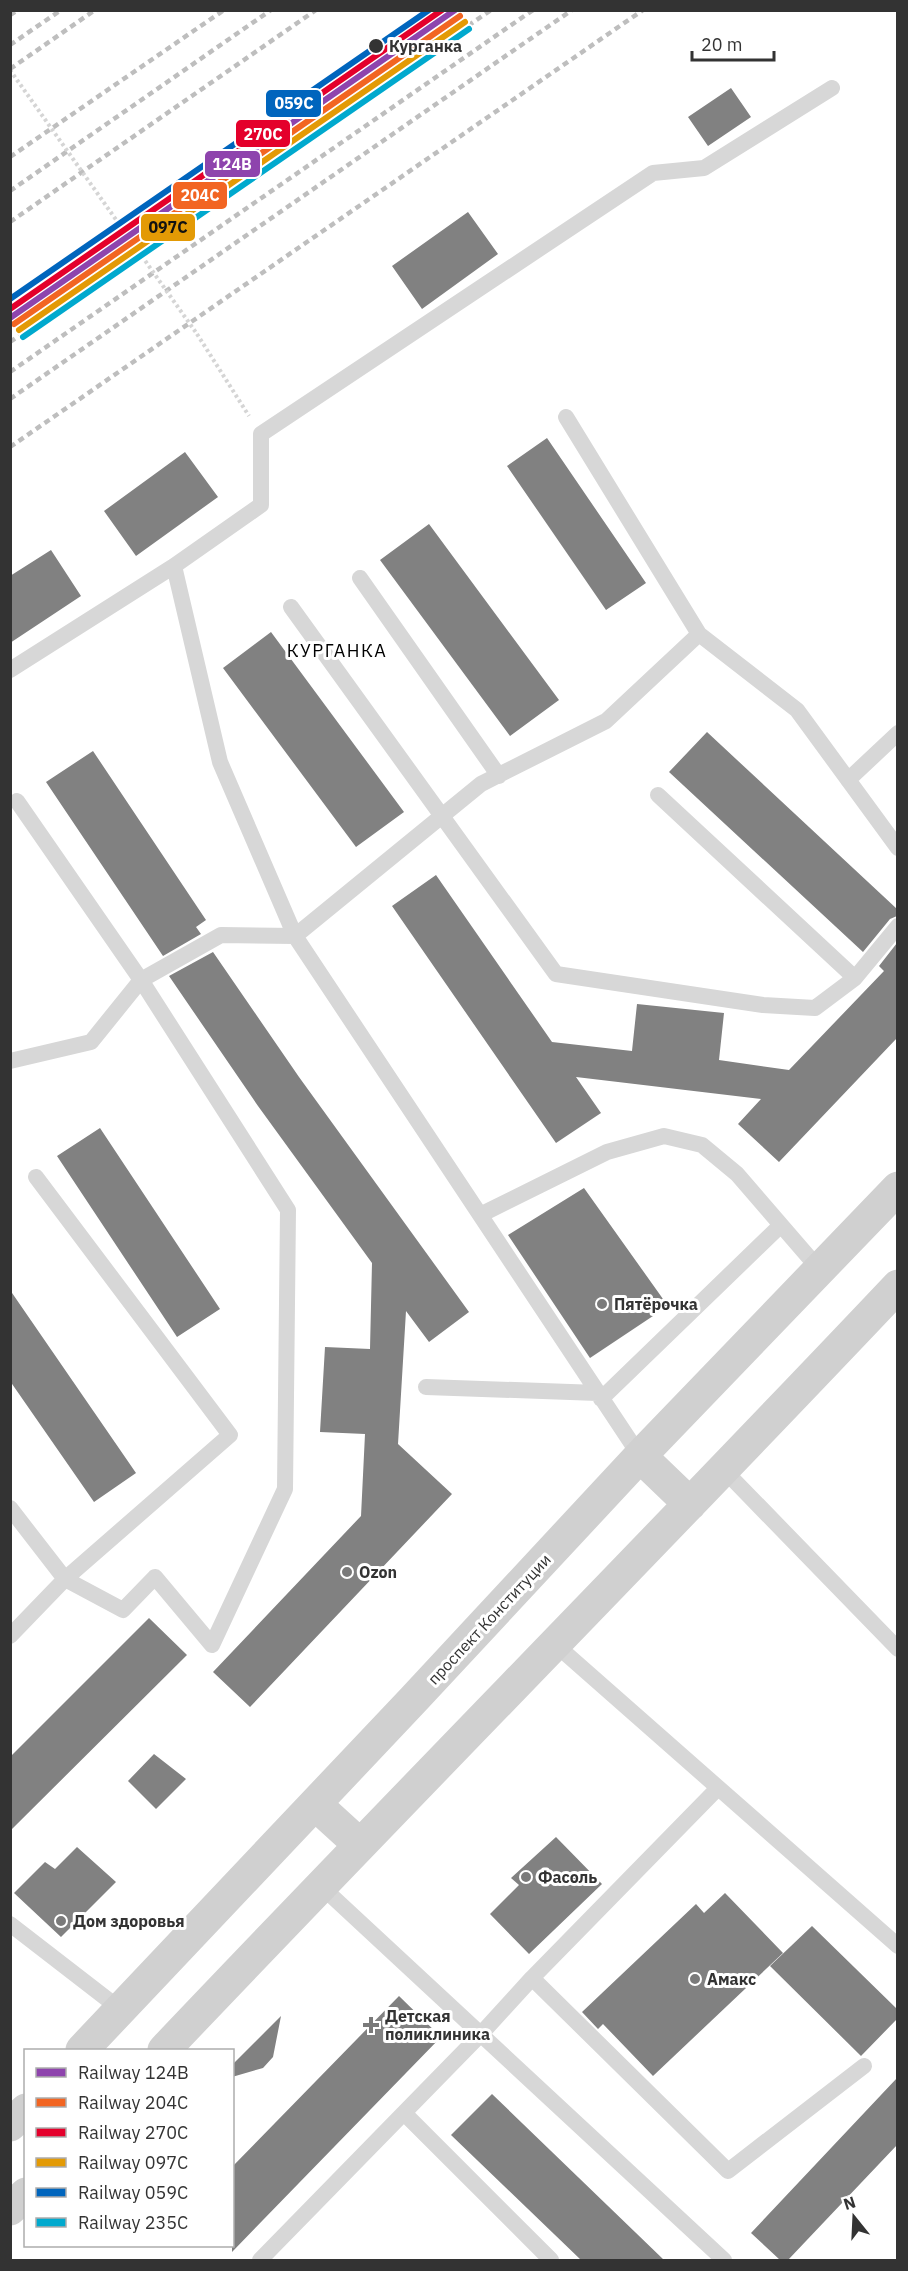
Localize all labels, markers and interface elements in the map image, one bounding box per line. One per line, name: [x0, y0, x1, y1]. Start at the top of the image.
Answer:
scale bar: [692, 24, 774, 62]
text: 20 m: [701, 33, 743, 56]
place label: Курганка: [389, 36, 462, 56]
marker: Курганка: [367, 37, 385, 55]
line badge: 059С: [265, 89, 322, 118]
text: 059С: [274, 93, 314, 113]
line badge: 270С: [235, 119, 291, 148]
text: 270С: [243, 124, 283, 144]
line badge: 124В: [204, 150, 261, 178]
text: 124В: [212, 154, 252, 174]
line badge: 204С: [172, 181, 228, 210]
text: 204С: [180, 185, 220, 205]
line badge: 097С: [140, 213, 196, 242]
text: 097С: [148, 217, 188, 237]
district label: КУРГАНКА: [287, 639, 387, 662]
place label: Пятёрочка: [614, 1294, 698, 1314]
marker: Пятёрочка: [595, 1297, 609, 1311]
street label: проспект Конституции: [423, 1550, 555, 1688]
place label: Ozon: [359, 1562, 397, 1582]
marker: Ozon: [340, 1565, 354, 1579]
place label: Фасоль: [538, 1867, 597, 1887]
marker: Фасоль: [519, 1870, 533, 1884]
place label: Дом здоровья: [73, 1911, 185, 1931]
marker: Дом здоровья: [54, 1914, 68, 1928]
place label: Амакс: [707, 1969, 756, 1989]
marker: Амакс: [688, 1972, 702, 1986]
place label: Детская поликлиника: [385, 2006, 490, 2044]
marker: Детская поликлиника: [362, 2016, 380, 2034]
legend: [24, 2049, 234, 2247]
text: Railway 124В: [78, 2061, 189, 2084]
text: Railway 204С: [78, 2091, 188, 2114]
text: Railway 270С: [78, 2121, 188, 2144]
text: Railway 097С: [78, 2151, 188, 2174]
text: Railway 059С: [78, 2181, 188, 2204]
north arrow: [824, 2187, 884, 2247]
text: N: [841, 2191, 858, 2214]
text: Railway 235С: [78, 2211, 188, 2234]

